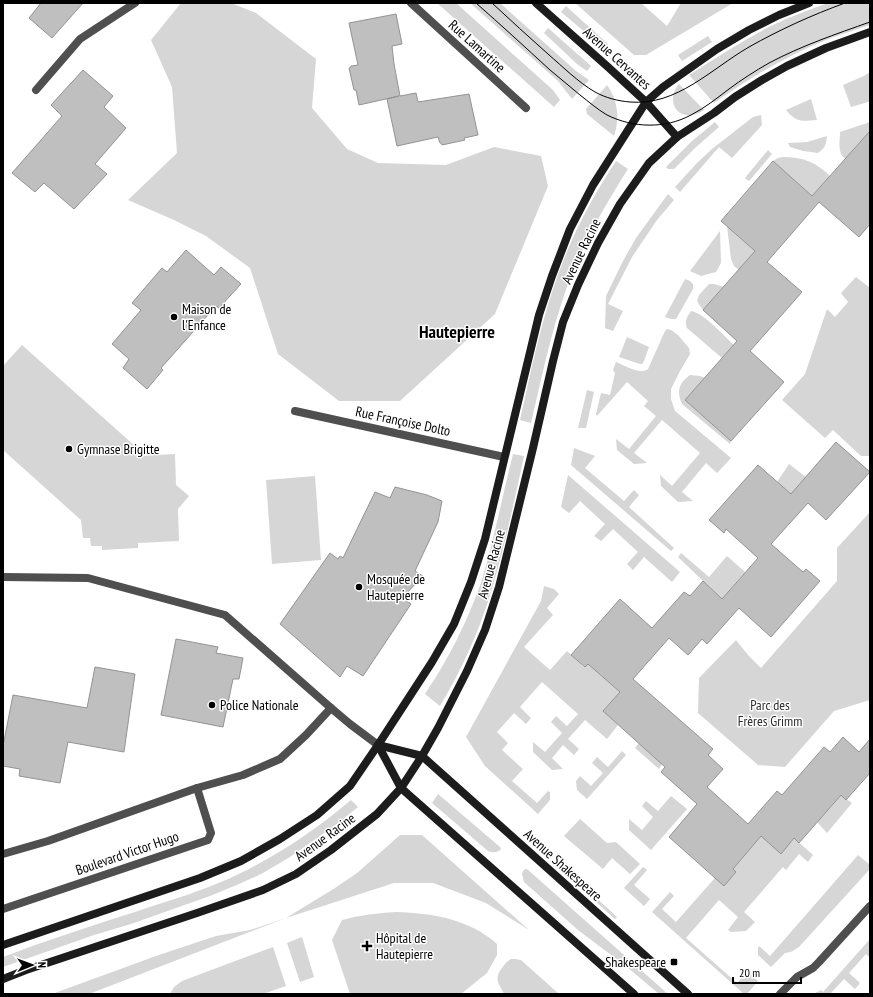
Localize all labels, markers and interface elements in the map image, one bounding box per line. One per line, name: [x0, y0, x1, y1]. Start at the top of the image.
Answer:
street label: Rue Lamartine: [445, 16, 509, 76]
street label: Avenue Cervantes: [579, 23, 655, 93]
street label: Avenue Racine: [557, 215, 605, 287]
place label: Maison de l'Enfance: [182, 300, 232, 334]
marker: Maison de l'Enfance: [169, 312, 179, 322]
district label: Hautepierre: [419, 320, 495, 343]
street label: Rue Françoise Dolto: [354, 402, 452, 440]
place label: Gymnase Brigitte: [77, 440, 160, 458]
marker: Gymnase Brigitte: [64, 444, 74, 454]
street label: Avenue Racine: [473, 527, 509, 600]
place label: Mosquée de Hautepierre: [367, 570, 425, 604]
marker: Mosquée de Hautepierre: [354, 582, 364, 592]
place label: Police Nationale: [220, 696, 299, 714]
park label: Parc des Frères Grimm: [738, 696, 802, 730]
marker: Police Nationale: [207, 700, 217, 710]
street label: Avenue Racine: [291, 809, 359, 865]
street label: Avenue Shakespeare: [520, 825, 606, 905]
street label: Boulevard Victor Hugo: [73, 827, 181, 879]
place label: Hôpital de Hautepierre: [376, 929, 433, 963]
marker: Hôpital de Hautepierre: [361, 940, 373, 952]
north arrow: [12, 945, 52, 985]
place label: Shakespeare: [605, 953, 666, 971]
marker: Shakespeare: [669, 957, 679, 967]
scale bar: [733, 959, 801, 985]
text: N: [35, 962, 49, 968]
text: 20 m: [739, 965, 760, 980]

